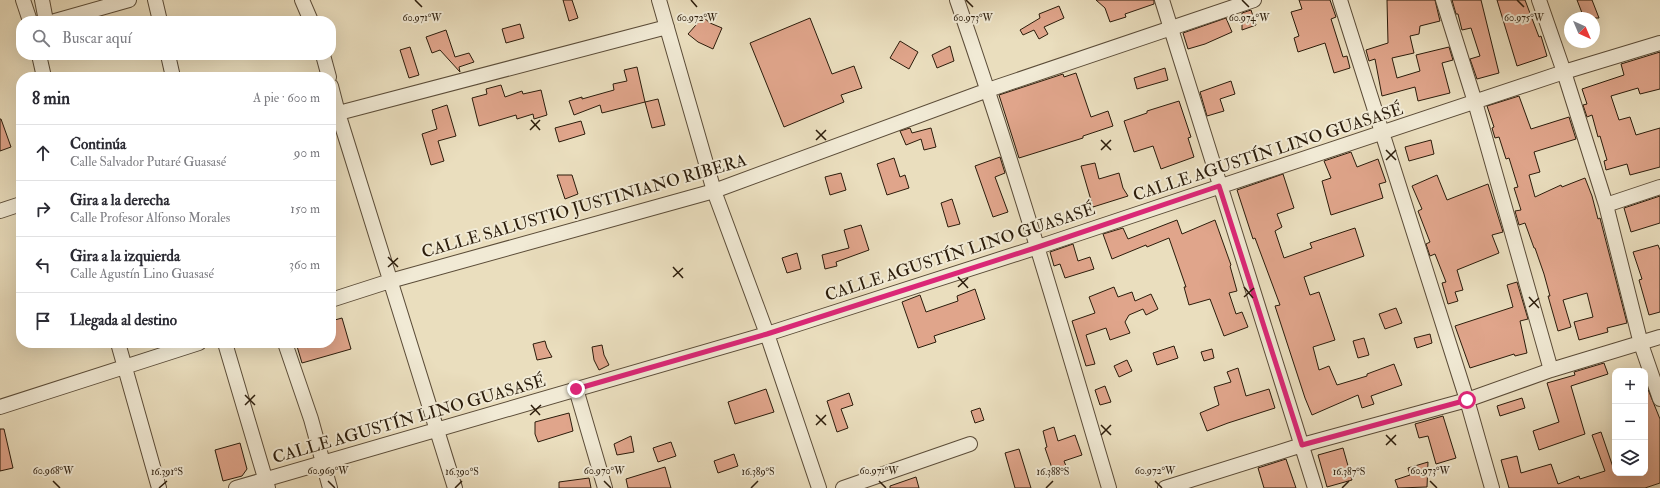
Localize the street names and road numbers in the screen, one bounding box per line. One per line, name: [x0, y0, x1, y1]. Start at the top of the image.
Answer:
street label: CALLE AGUSTÍN LINO GUASASÉ: [1130, 97, 1406, 206]
street label: CALLE SALUSTIO JUSTINIANO RIBERA: [419, 149, 749, 264]
street label: CALLE AGUSTÍN LINO GUASASÉ: [822, 197, 1098, 306]
street label: CALLE AGUSTÍN LINO GUASASÉ: [270, 369, 548, 468]

